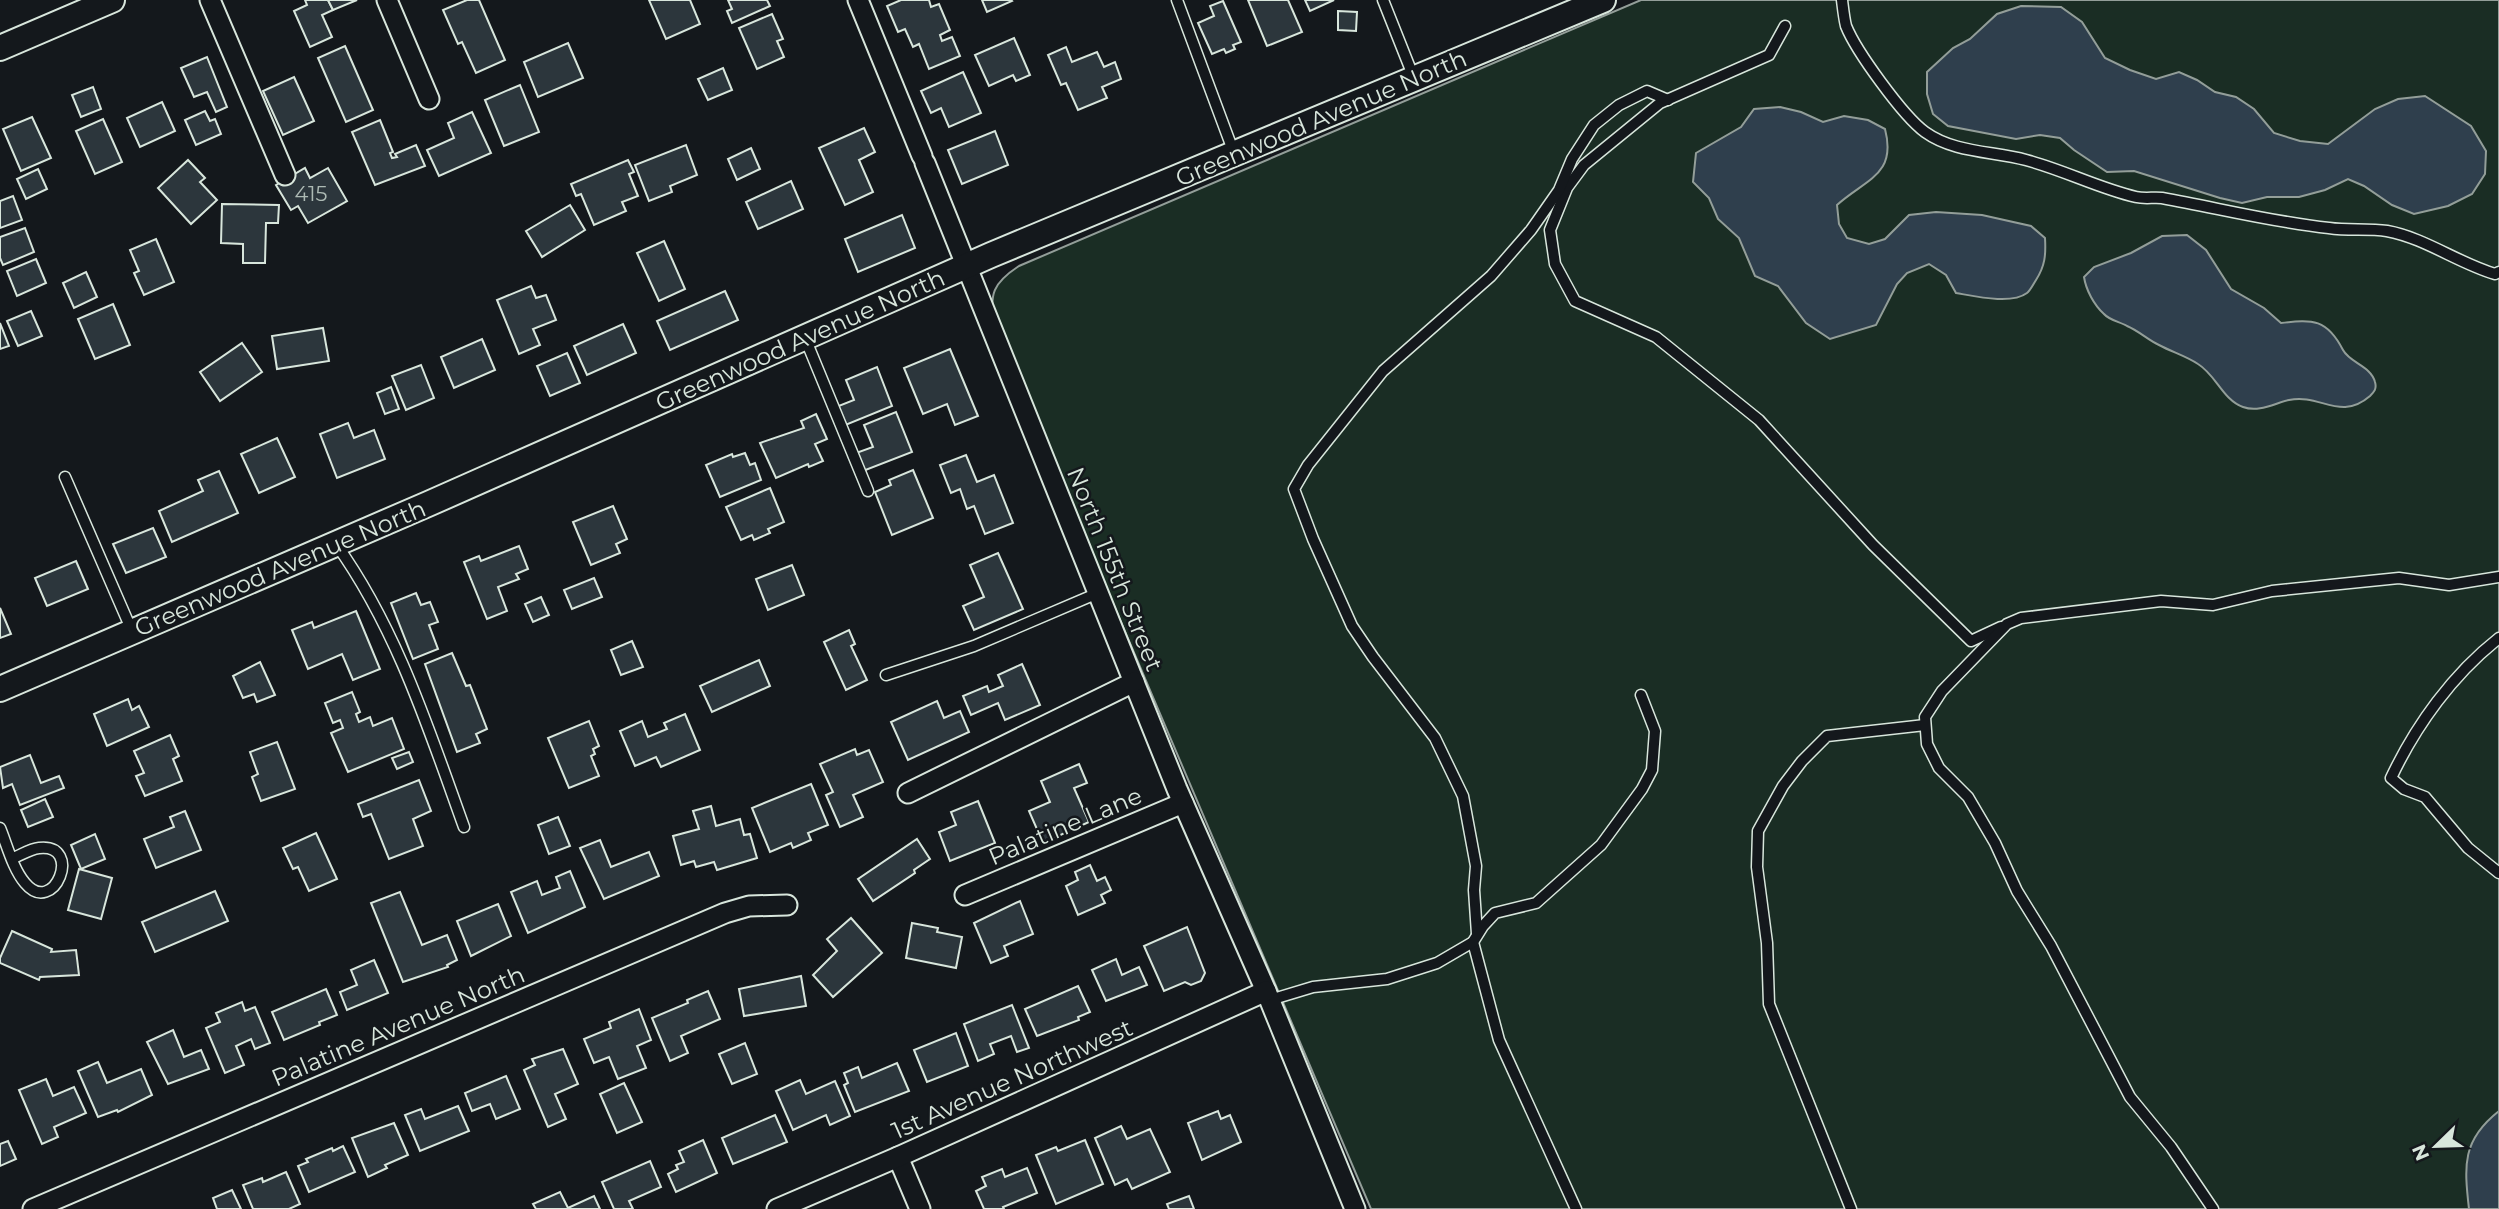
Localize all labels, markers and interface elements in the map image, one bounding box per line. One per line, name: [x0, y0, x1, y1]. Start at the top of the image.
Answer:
street label: Greenwood Avenue North: [1171, 43, 1471, 193]
house number: 415: [295, 181, 328, 206]
street label: Greenwood Avenue North: [651, 263, 949, 417]
street label: North 155th Street: [1061, 463, 1169, 675]
street label: Greenwood Avenue North: [130, 493, 430, 643]
street label: Palatine Lane: [984, 781, 1146, 871]
street label: Palatine Avenue North: [267, 959, 529, 1093]
street label: 1st Avenue Northwest: [887, 1013, 1137, 1145]
north arrow: [2401, 1111, 2471, 1181]
text: N: [2407, 1141, 2434, 1164]

